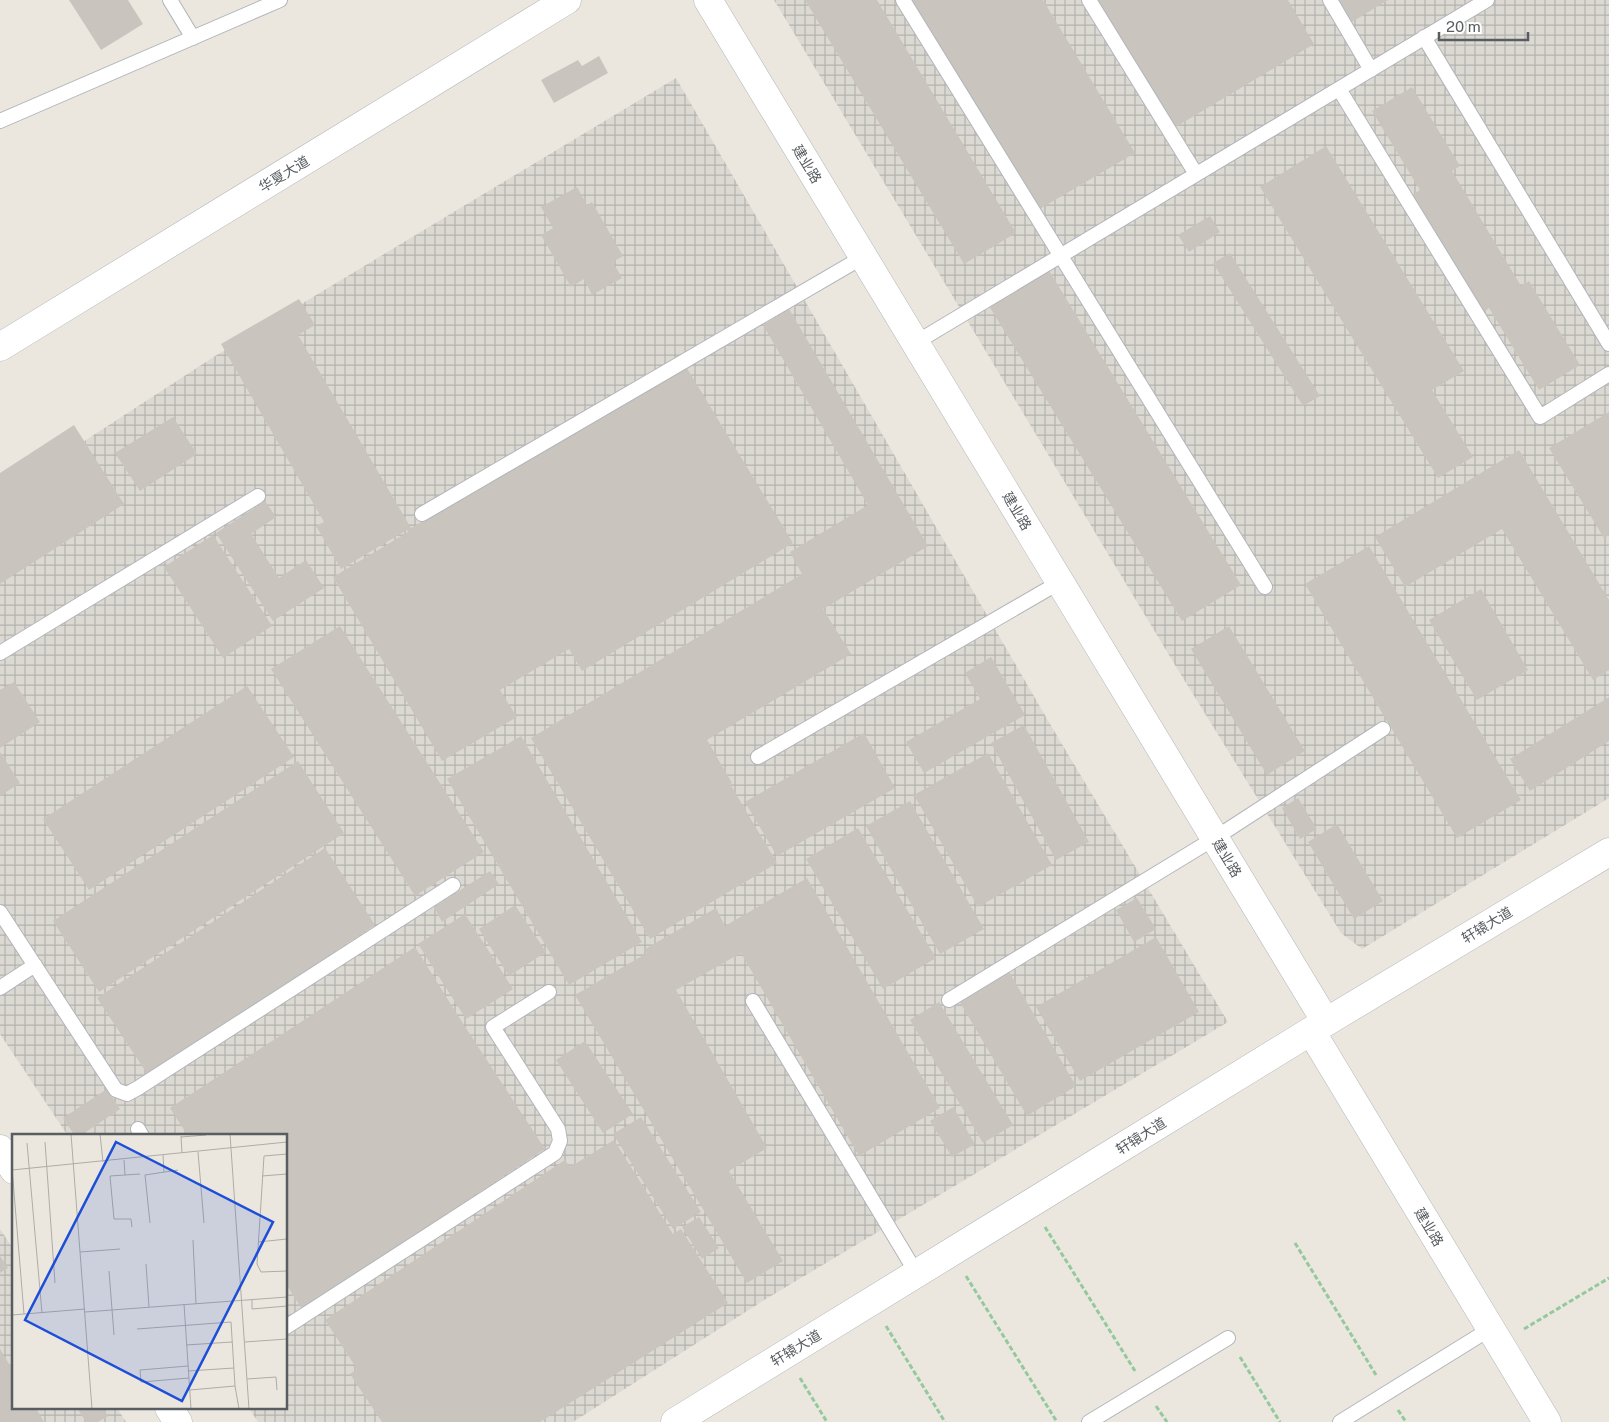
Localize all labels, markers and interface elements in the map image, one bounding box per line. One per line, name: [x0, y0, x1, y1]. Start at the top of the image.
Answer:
scale bar: [1439, 10, 1528, 42]
text: 20 m: [1446, 18, 1481, 35]
street label: 建业路: [789, 142, 825, 186]
street label: 华夏大道: [256, 153, 312, 195]
street label: 建业路: [999, 489, 1035, 533]
street label: 建业路: [1209, 836, 1245, 880]
street label: 轩辕大道: [1459, 904, 1515, 946]
street label: 轩辕大道: [1113, 1114, 1169, 1158]
inset map: [12, 1134, 288, 1410]
street label: 建业路: [1411, 1205, 1447, 1249]
street label: 轩辕大道: [768, 1327, 824, 1369]

